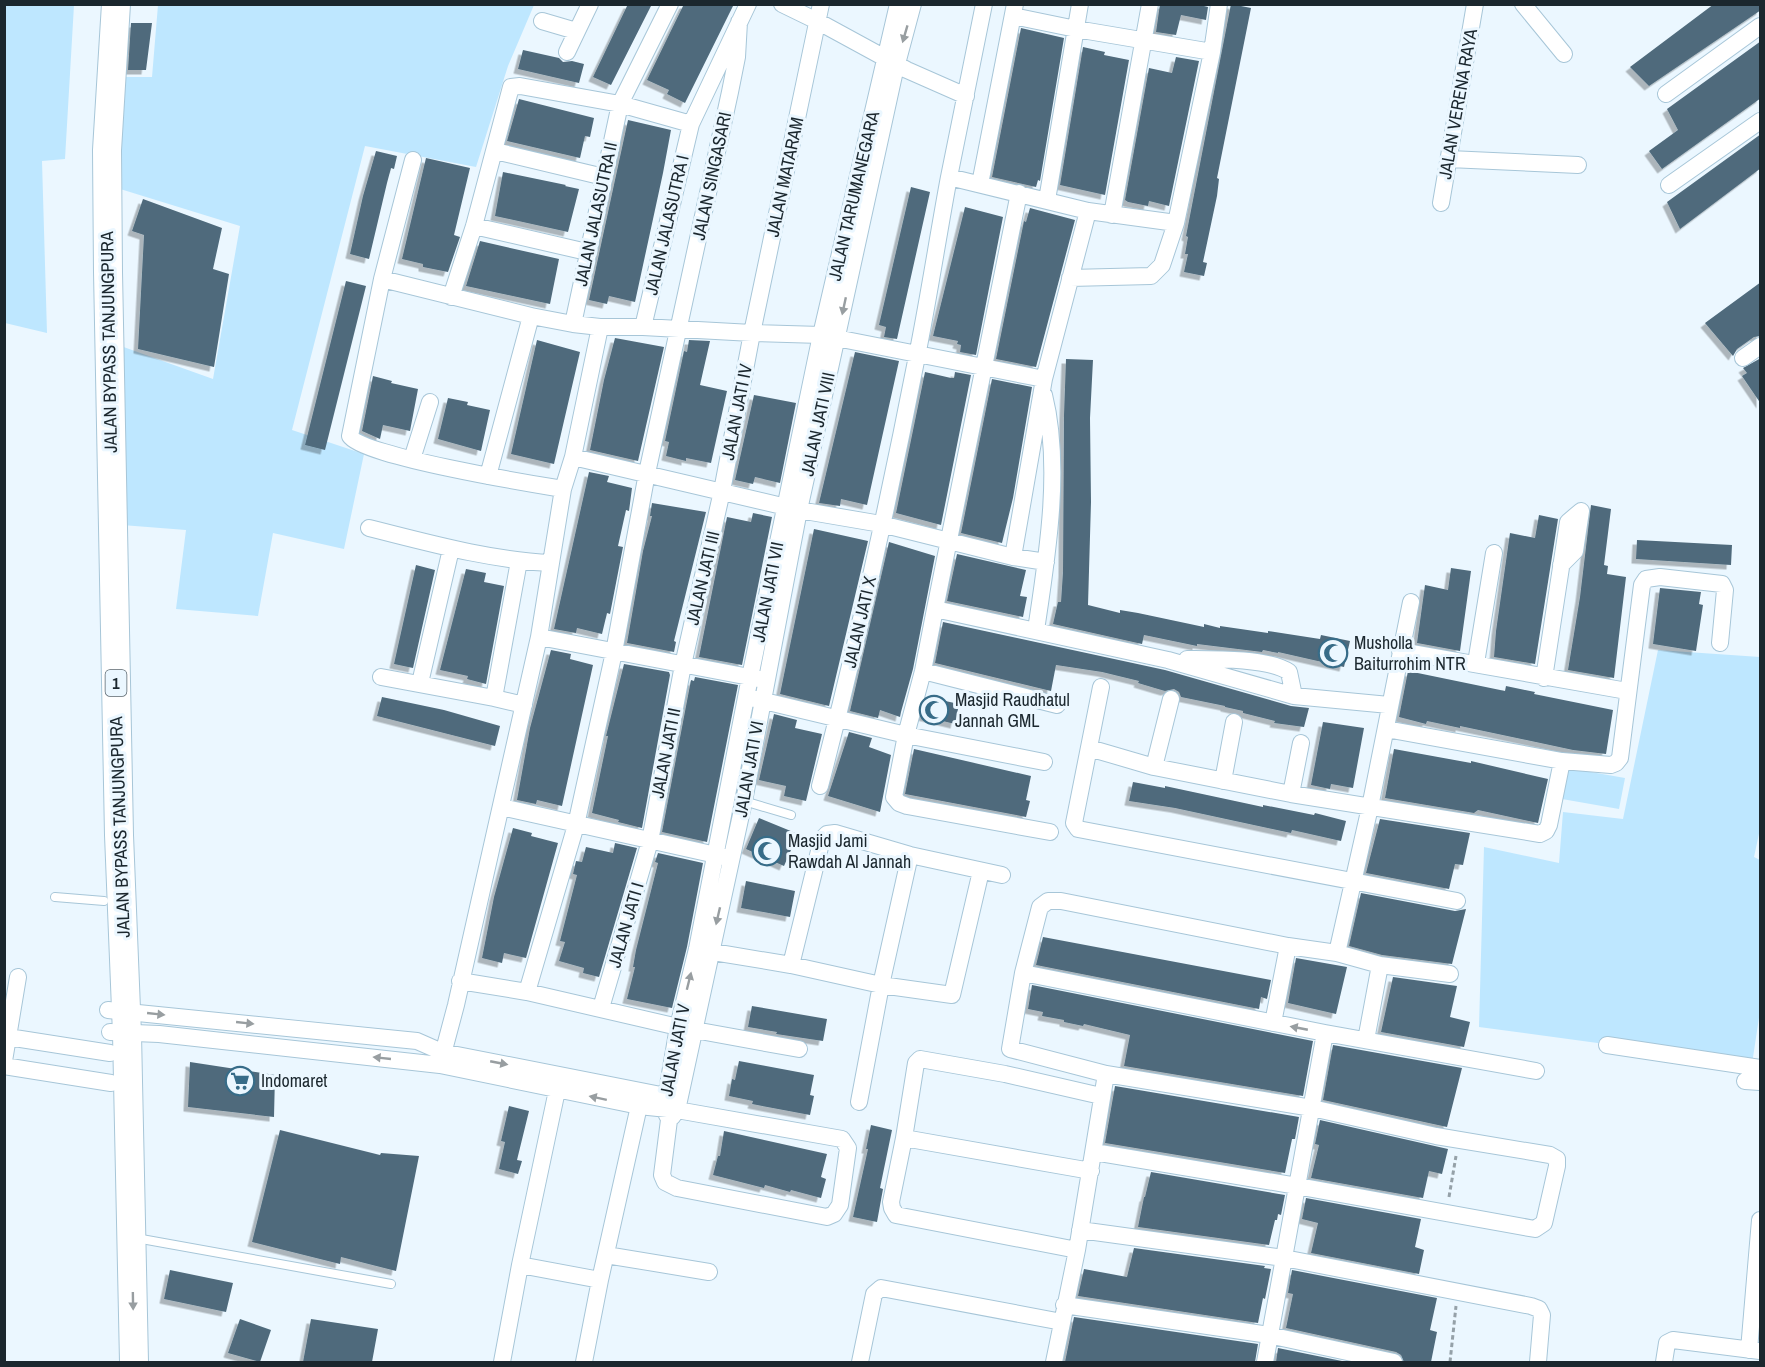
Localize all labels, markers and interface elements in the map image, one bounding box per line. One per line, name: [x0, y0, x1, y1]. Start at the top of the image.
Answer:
one-way arrow: [900, 26, 909, 44]
street label: JALAN VERENA RAYA: [1432, 27, 1483, 181]
street label: JALAN TARUMANEGARA: [822, 108, 885, 283]
street label: JALAN SINGASARI: [686, 110, 737, 242]
street label: JALAN MATARAM: [760, 115, 809, 239]
street label: JALAN JALASUTRA II: [568, 139, 623, 288]
street label: JALAN JALASUTRA I: [638, 153, 695, 297]
street label: JALAN BYPASS TANJUNGPURA: [94, 231, 123, 453]
one-way arrow: [839, 297, 848, 316]
street label: JALAN JATI IV: [715, 362, 758, 462]
street label: JALAN JATI VIII: [794, 370, 841, 478]
street label: JALAN JATI III: [680, 528, 725, 627]
street label: JALAN JATI VII: [746, 540, 789, 644]
street label: JALAN JATI X: [837, 573, 882, 670]
place label: Musholla Baiturrohim NTR: [1354, 630, 1466, 676]
mosque icon: Musholla Baiturrohim NTR: [1317, 637, 1349, 669]
road number: 1: [106, 670, 126, 696]
place label: Masjid Raudhatul Jannah GML: [955, 687, 1070, 733]
mosque icon: Masjid Raudhatul Jannah GML: [918, 694, 950, 726]
street label: JALAN JATI II: [644, 706, 687, 800]
street label: JALAN BYPASS TANJUNGPURA: [103, 716, 136, 938]
street label: JALAN JATI VI: [728, 719, 769, 819]
place label: Masjid Jami Rawdah Al Jannah: [788, 828, 911, 874]
mosque icon: Masjid Jami Rawdah Al Jannah: [751, 835, 783, 867]
street label: JALAN JATI I: [601, 879, 650, 970]
one-way arrow: [713, 906, 723, 925]
one-way arrow: [685, 972, 695, 990]
street label: JALAN JATI V: [653, 1002, 696, 1098]
one-way arrow: [147, 1009, 166, 1019]
one-way arrow: [236, 1018, 255, 1028]
one-way arrow: [1290, 1023, 1309, 1032]
one-way arrow: [372, 1053, 391, 1063]
one-way arrow: [490, 1059, 509, 1068]
supermarket icon: Indomaret: [224, 1065, 256, 1097]
place label: Indomaret: [261, 1068, 327, 1093]
one-way arrow: [589, 1093, 608, 1102]
one-way arrow: [129, 1292, 138, 1311]

